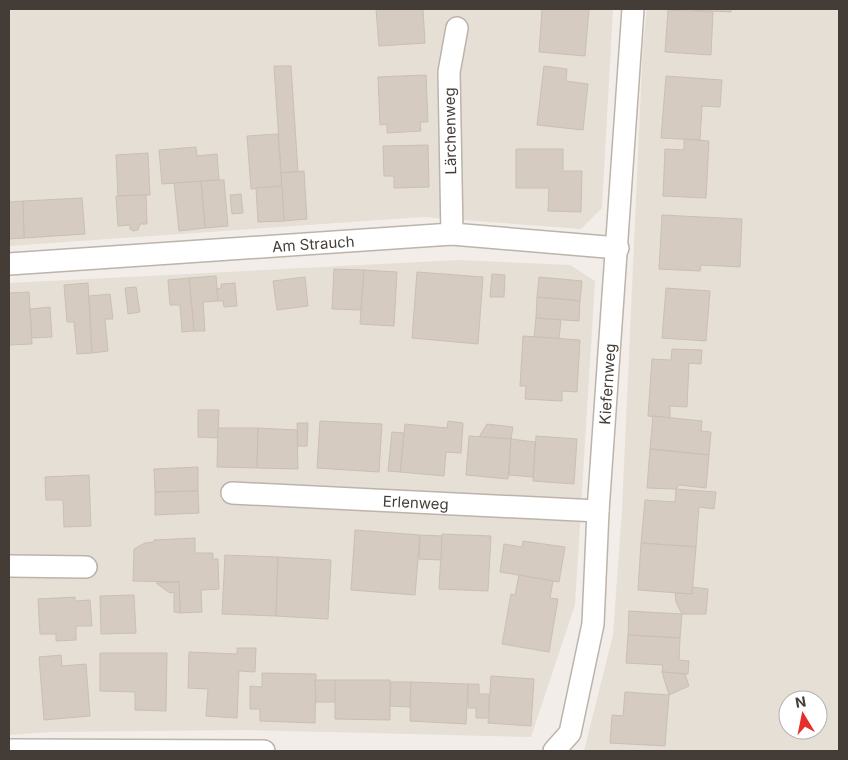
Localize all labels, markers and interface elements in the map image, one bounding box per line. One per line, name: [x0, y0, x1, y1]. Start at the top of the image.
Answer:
street label: Lärchenweg: [440, 87, 460, 175]
street label: Am Strauch: [271, 231, 355, 256]
street label: Kiefernweg: [595, 343, 619, 425]
street label: Erlenweg: [382, 491, 449, 513]
north arrow: [778, 690, 828, 740]
text: N: [794, 692, 807, 711]

